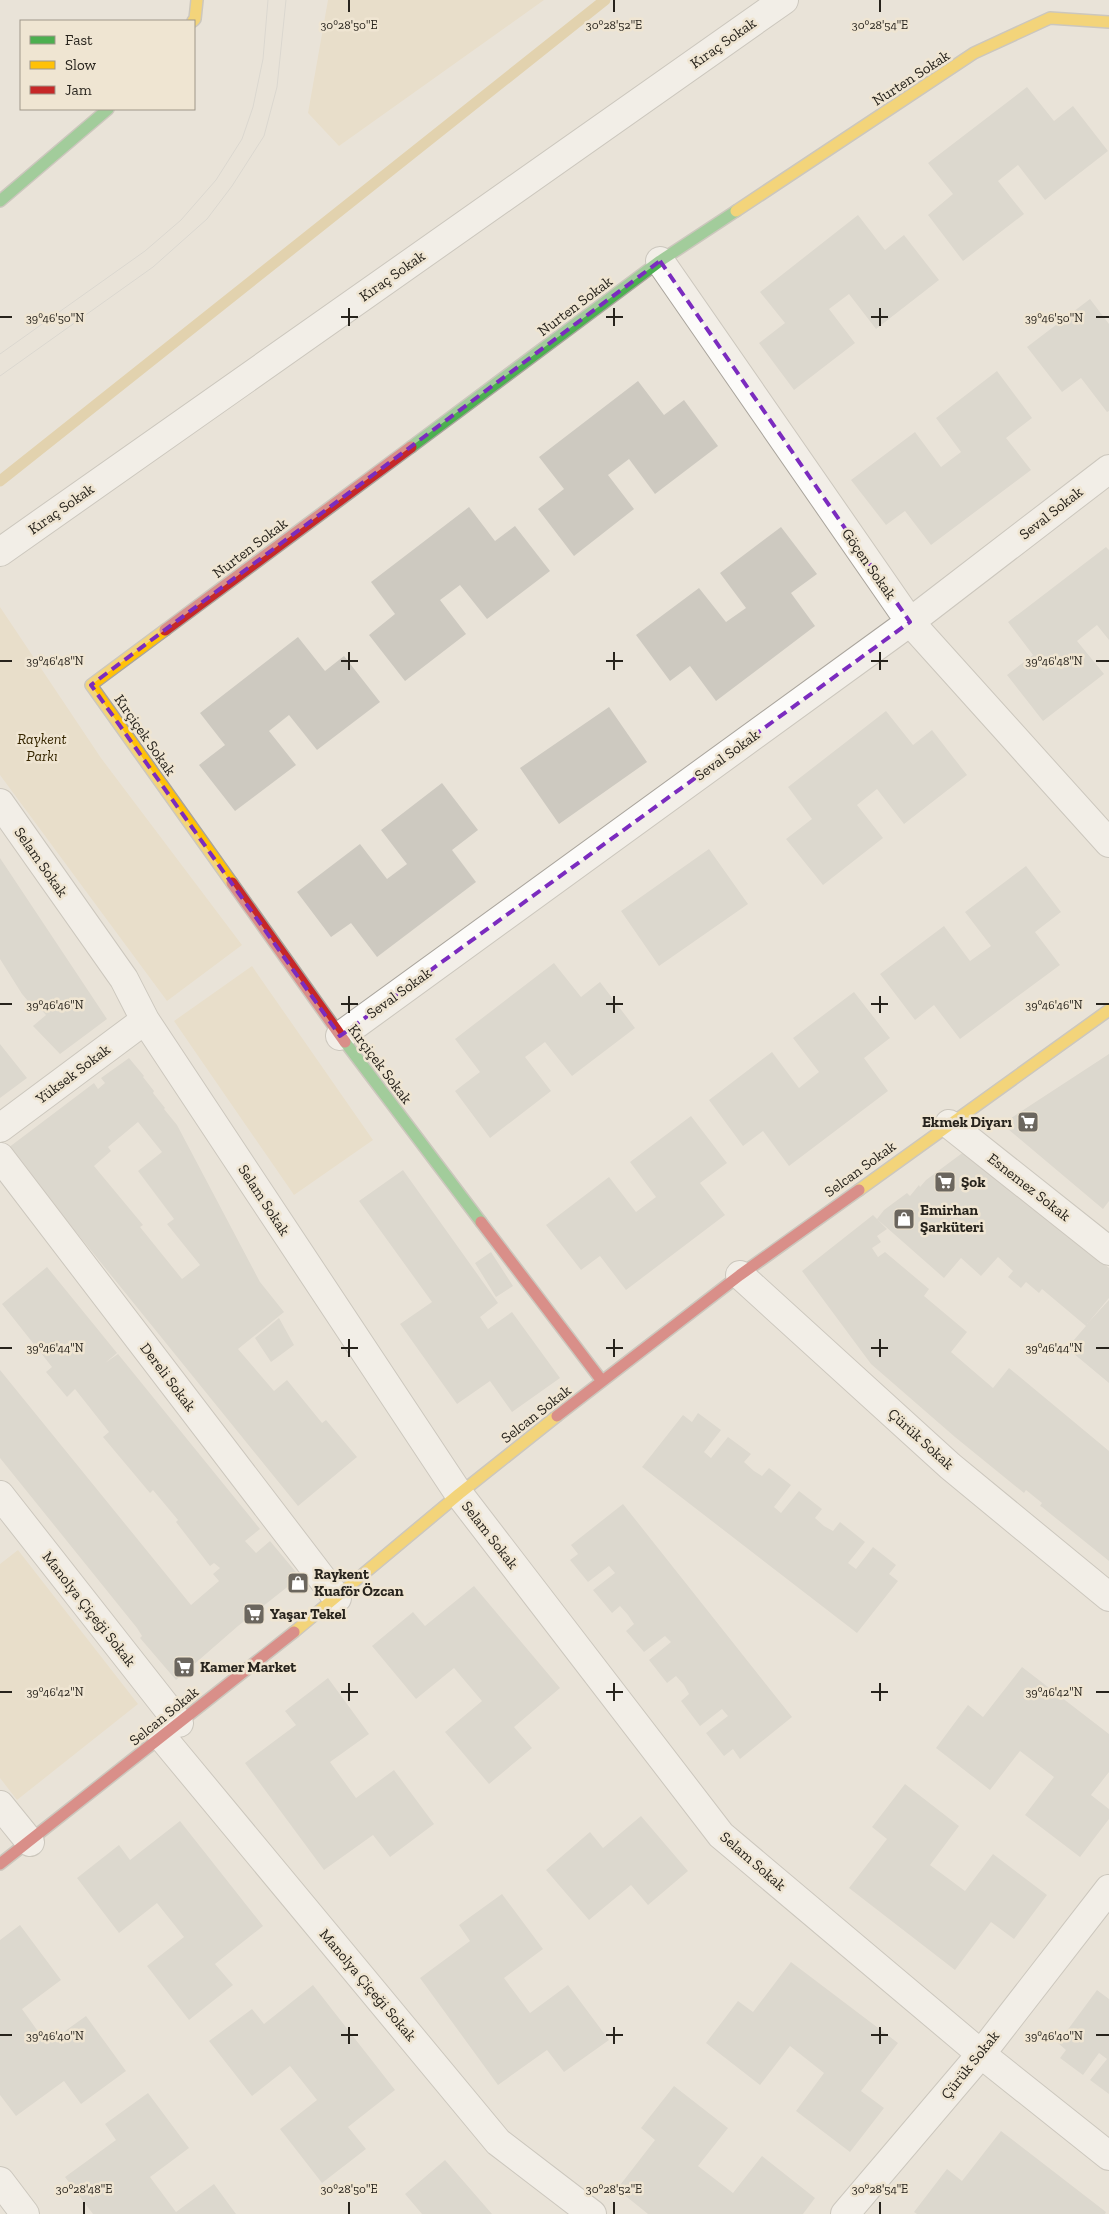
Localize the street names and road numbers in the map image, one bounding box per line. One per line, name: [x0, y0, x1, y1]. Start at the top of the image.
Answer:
street label: Kıraç Sokak: [687, 14, 760, 72]
street label: Nurten Sokak: [869, 46, 953, 110]
street label: Kıraç Sokak: [356, 247, 429, 305]
street label: Nurten Sokak: [534, 272, 616, 340]
street label: Kıraç Sokak: [25, 480, 98, 538]
street label: Seval Sokak: [1016, 483, 1086, 543]
street label: Nurten Sokak: [209, 514, 291, 582]
street label: Göçen Sokak: [838, 525, 900, 603]
street label: Kırçiçek Sokak: [110, 691, 180, 779]
street label: Seval Sokak: [691, 725, 763, 784]
street label: Selam Sokak: [10, 824, 72, 901]
street label: Seval Sokak: [363, 963, 435, 1022]
street label: Kırçiçek Sokak: [344, 1021, 416, 1108]
street label: Yüksek Sokak: [32, 1040, 114, 1108]
street label: Selcan Sokak: [821, 1137, 899, 1201]
street label: Esnemez Sokak: [984, 1149, 1074, 1225]
street label: Selam Sokak: [234, 1161, 294, 1239]
street label: Dereli Sokak: [136, 1339, 200, 1415]
street label: Selcan Sokak: [497, 1381, 575, 1447]
street label: Çürük Sokak: [884, 1405, 958, 1473]
street label: Selam Sokak: [458, 1497, 522, 1573]
street label: Manolya Çiçeği Sokak: [39, 1548, 140, 1670]
street label: Selcan Sokak: [126, 1683, 202, 1749]
street label: Selam Sokak: [716, 1828, 790, 1895]
street label: Manolya Çiçeği Sokak: [316, 1925, 420, 2045]
street label: Çürük Sokak: [937, 2027, 1003, 2103]

